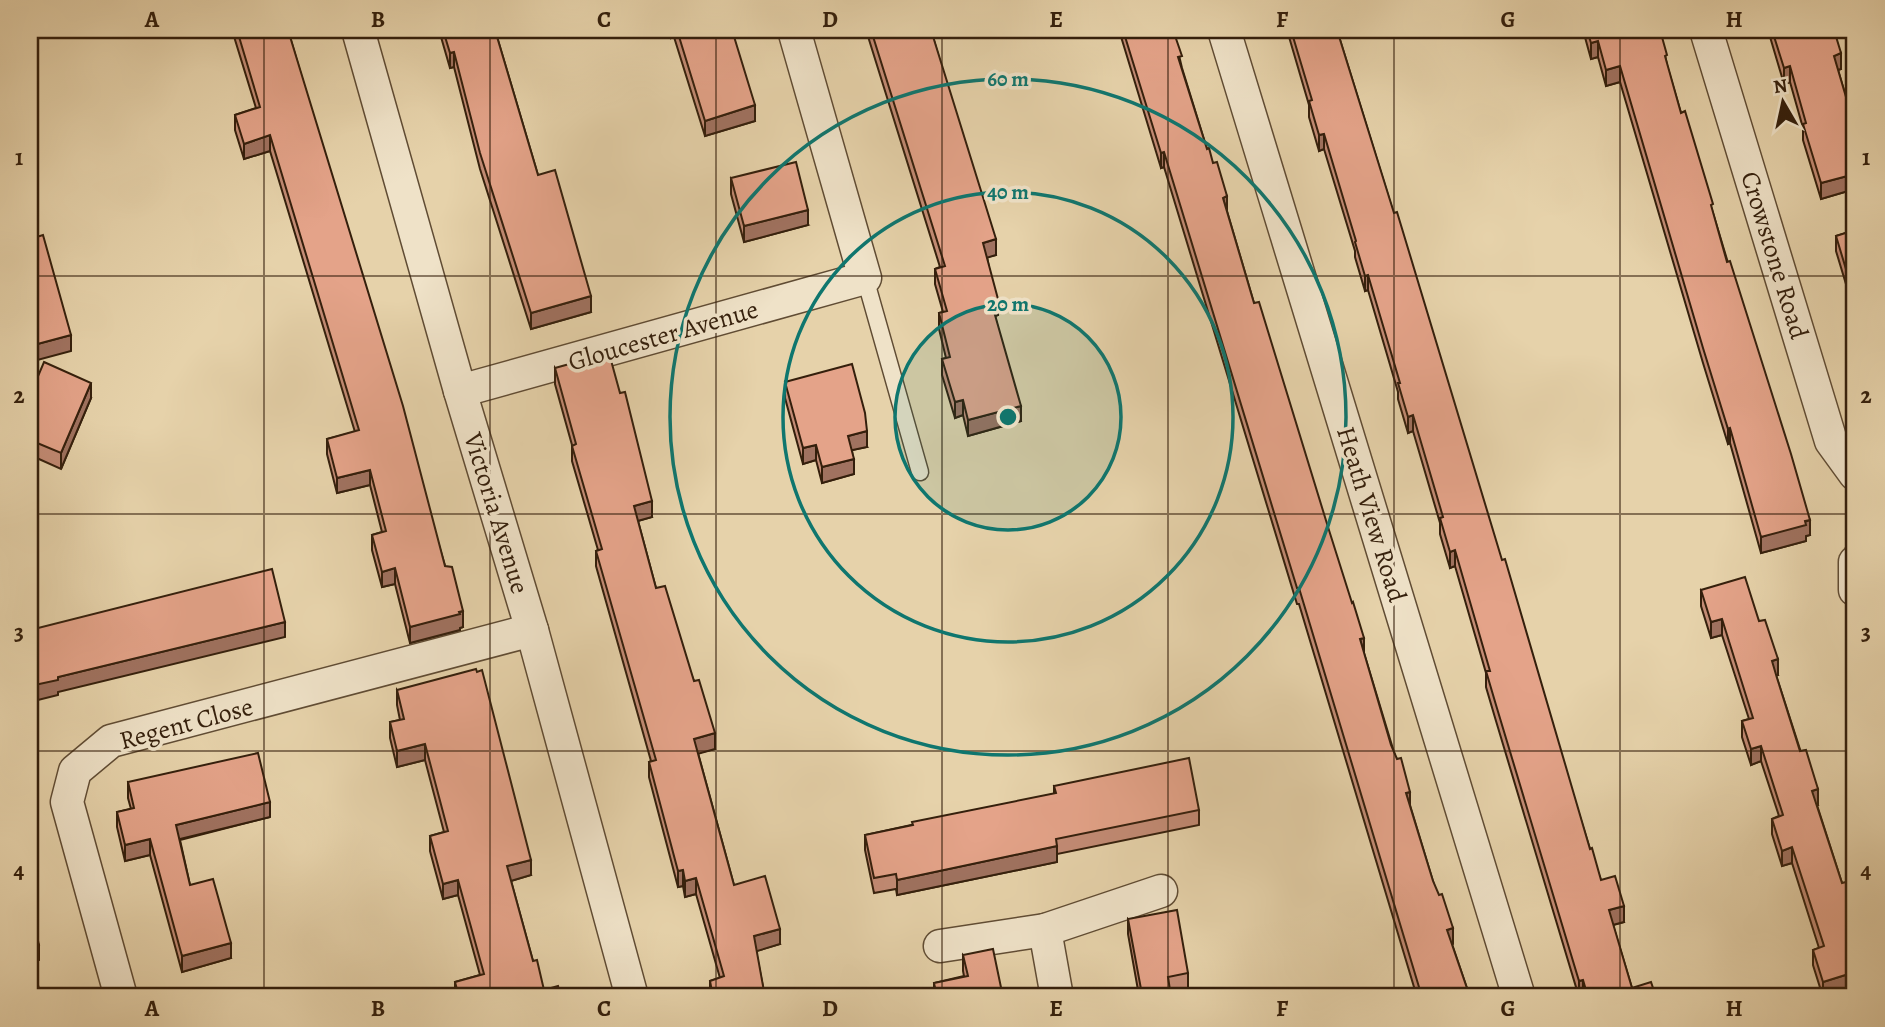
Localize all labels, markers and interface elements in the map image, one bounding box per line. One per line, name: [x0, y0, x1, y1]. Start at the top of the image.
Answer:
text: A: [144, 4, 160, 35]
text: B: [371, 4, 385, 35]
text: C: [597, 4, 611, 35]
text: D: [822, 4, 838, 35]
text: E: [1049, 4, 1063, 35]
text: F: [1276, 4, 1289, 35]
text: G: [1500, 4, 1516, 35]
text: H: [1725, 4, 1743, 35]
text: 60 m: [987, 65, 1029, 93]
north arrow: [1748, 66, 1818, 136]
text: N: [1772, 72, 1790, 100]
text: 1: [15, 142, 23, 173]
text: 1: [1862, 142, 1870, 173]
street label: Crowstone Road: [1732, 167, 1817, 343]
text: 40 m: [987, 178, 1029, 206]
text: 20 m: [987, 290, 1029, 318]
street label: Gloucester Avenue: [564, 292, 762, 379]
text: 2: [13, 380, 25, 411]
text: 2: [1860, 380, 1872, 411]
centre of rings: [996, 405, 1020, 429]
street label: Heath View Road: [1328, 422, 1415, 606]
street label: Victoria Avenue: [455, 427, 538, 598]
text: 3: [14, 617, 24, 648]
text: 3: [1861, 617, 1871, 648]
street label: Regent Close: [116, 689, 257, 758]
text: 4: [14, 855, 25, 886]
text: 4: [1861, 855, 1872, 886]
text: A: [144, 993, 160, 1024]
text: B: [371, 993, 385, 1024]
text: C: [597, 993, 611, 1024]
text: D: [822, 993, 838, 1024]
text: E: [1049, 993, 1063, 1024]
text: F: [1276, 993, 1289, 1024]
text: G: [1500, 993, 1516, 1024]
text: H: [1725, 993, 1743, 1024]

